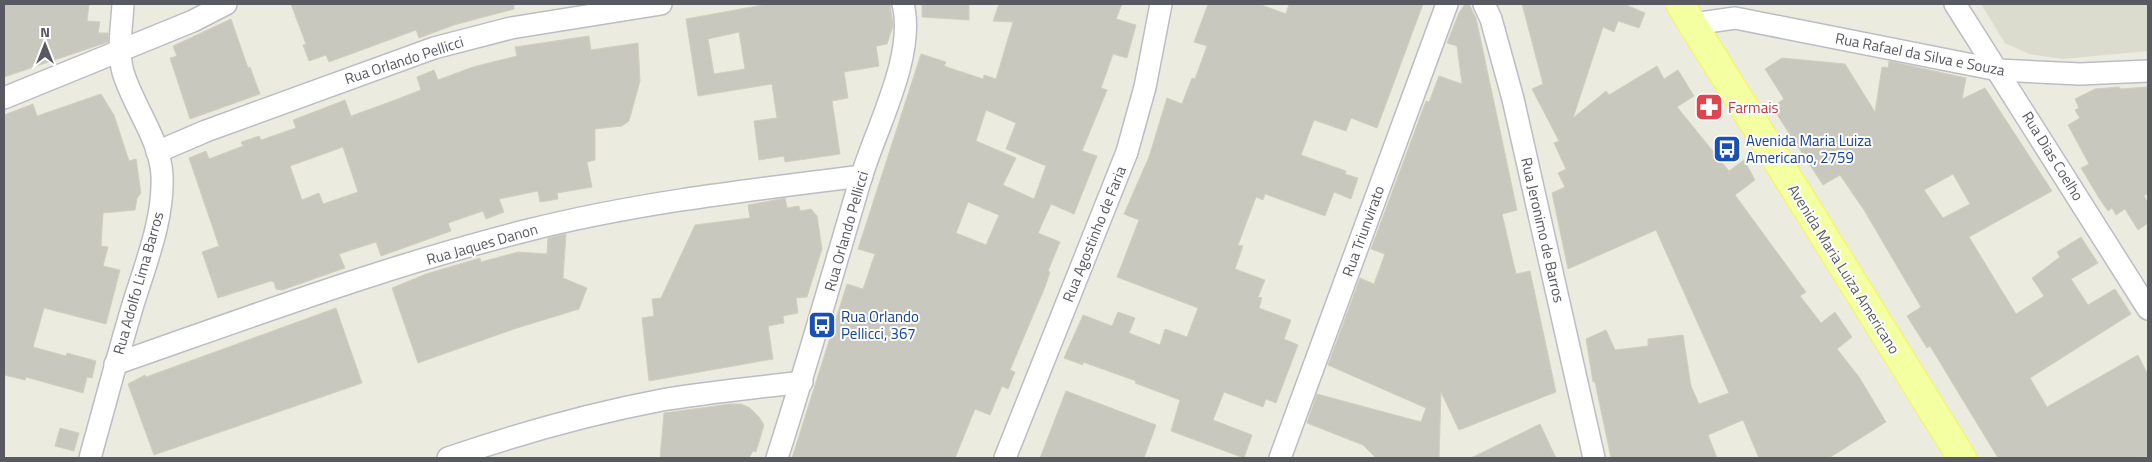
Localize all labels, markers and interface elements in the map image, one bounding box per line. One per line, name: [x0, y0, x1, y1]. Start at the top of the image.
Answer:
north arrow: [20, 20, 70, 70]
text: N: [40, 21, 50, 42]
street label: Rua Rafael da Silva e Souza: [1833, 26, 2007, 82]
street label: Rua Orlando Pellicci: [341, 30, 467, 90]
pharmacy icon: Farmais: [1694, 92, 1724, 122]
place label: Farmais: [1728, 96, 1778, 119]
street label: Rua Dias Coelho: [2016, 107, 2090, 205]
place label: Avenida Maria Luiza Americano, 2759: [1746, 129, 1872, 169]
bus stop icon: Avenida Maria Luiza Americano, 2759: [1712, 134, 1742, 164]
street label: Rua Jeronimo de Barros: [1515, 155, 1571, 305]
street label: Rua Agostinho de Faria: [1056, 162, 1132, 306]
street label: Rua Orlando Pellicci: [818, 168, 874, 294]
street label: Avenida Maria Luiza Americano: [1782, 180, 1906, 358]
street label: Rua Triunvirato: [1336, 182, 1390, 280]
street label: Rua Adolfo Lima Barros: [107, 209, 169, 357]
street label: Rua Jaques Danon: [424, 217, 540, 271]
place label: Rua Orlando Pellicci, 367: [841, 305, 919, 345]
bus stop icon: Rua Orlando Pellicci, 367: [807, 310, 837, 340]

